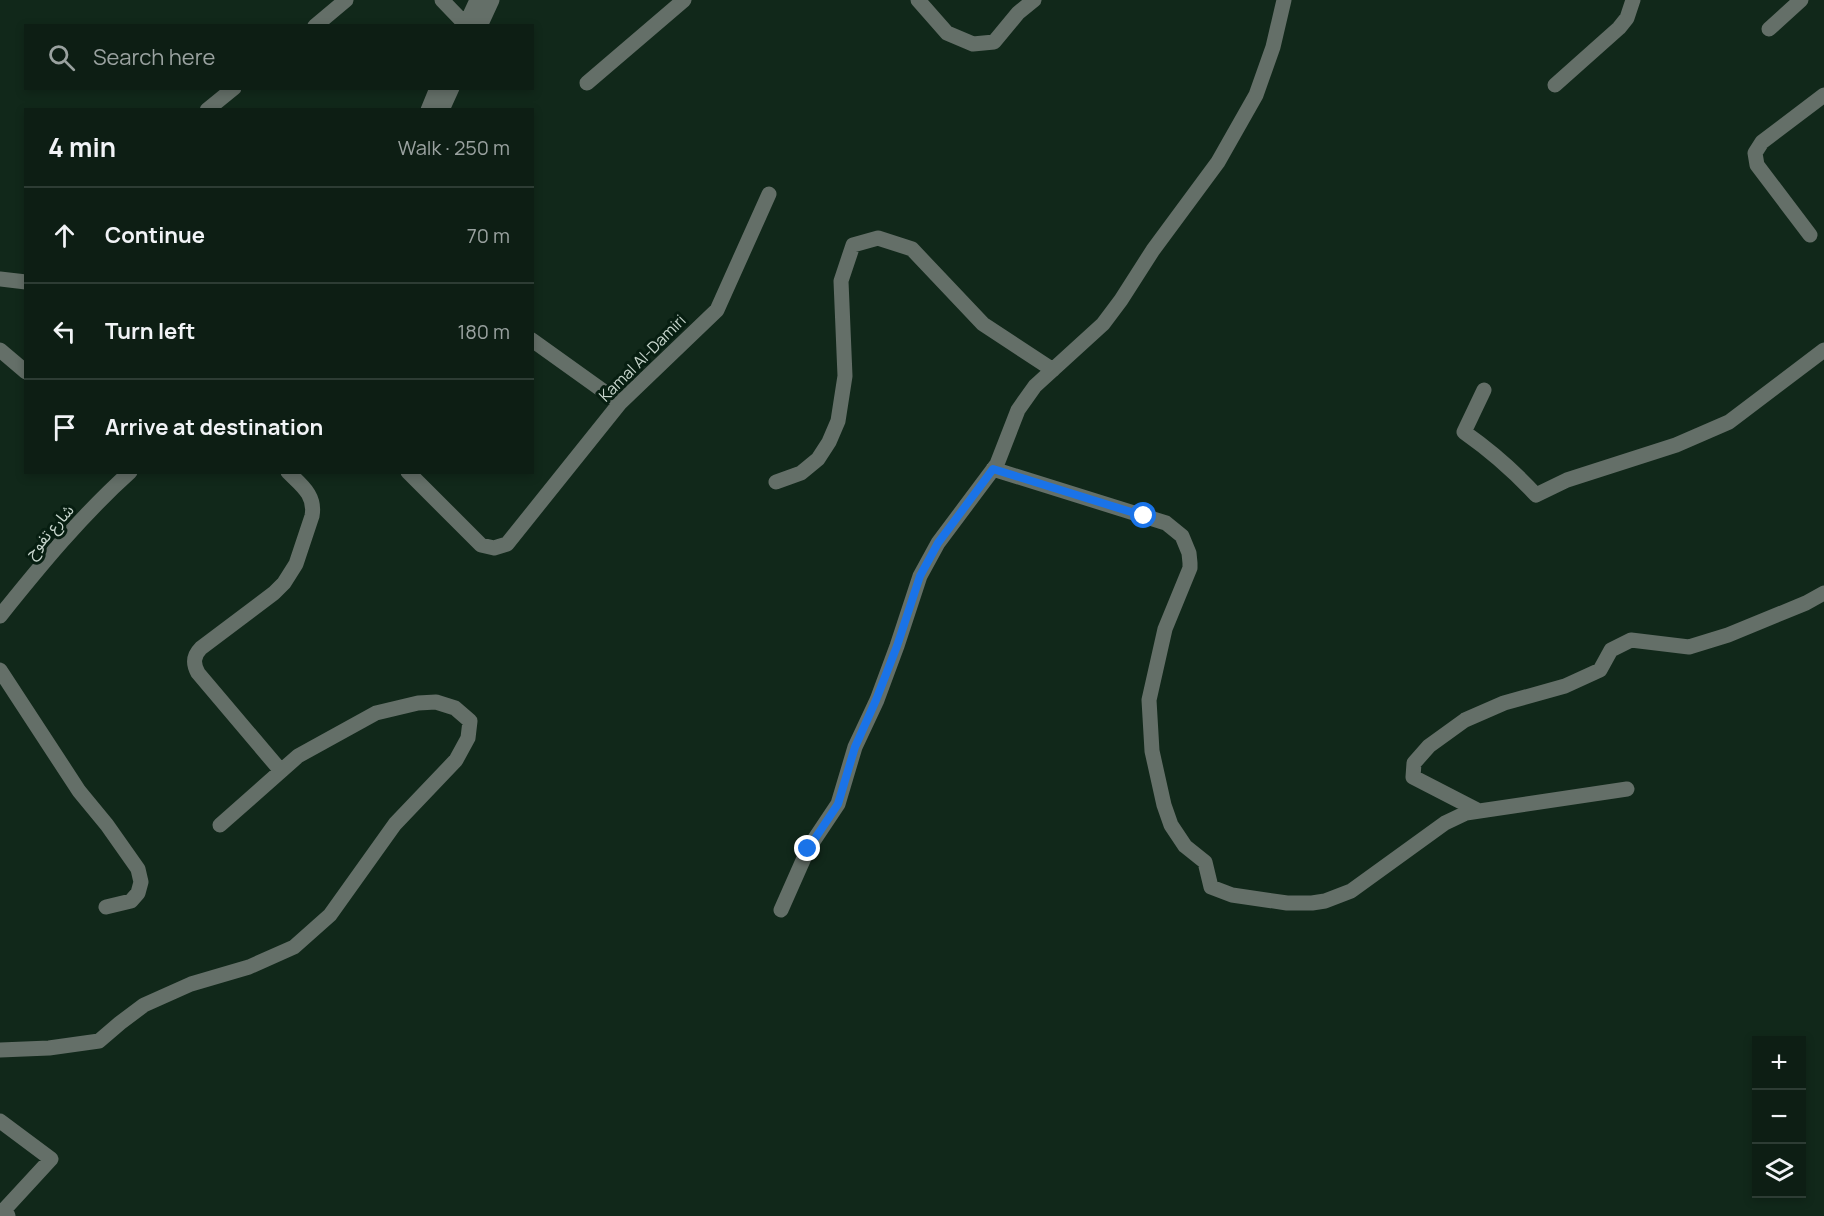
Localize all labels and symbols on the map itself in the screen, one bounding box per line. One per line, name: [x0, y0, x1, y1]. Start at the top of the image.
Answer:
street label: Kamal Al-Damiri: [594, 310, 690, 406]
street label: شارع تفوح: [19, 499, 80, 564]
route start: [1130, 502, 1156, 528]
route end: [794, 835, 820, 861]

